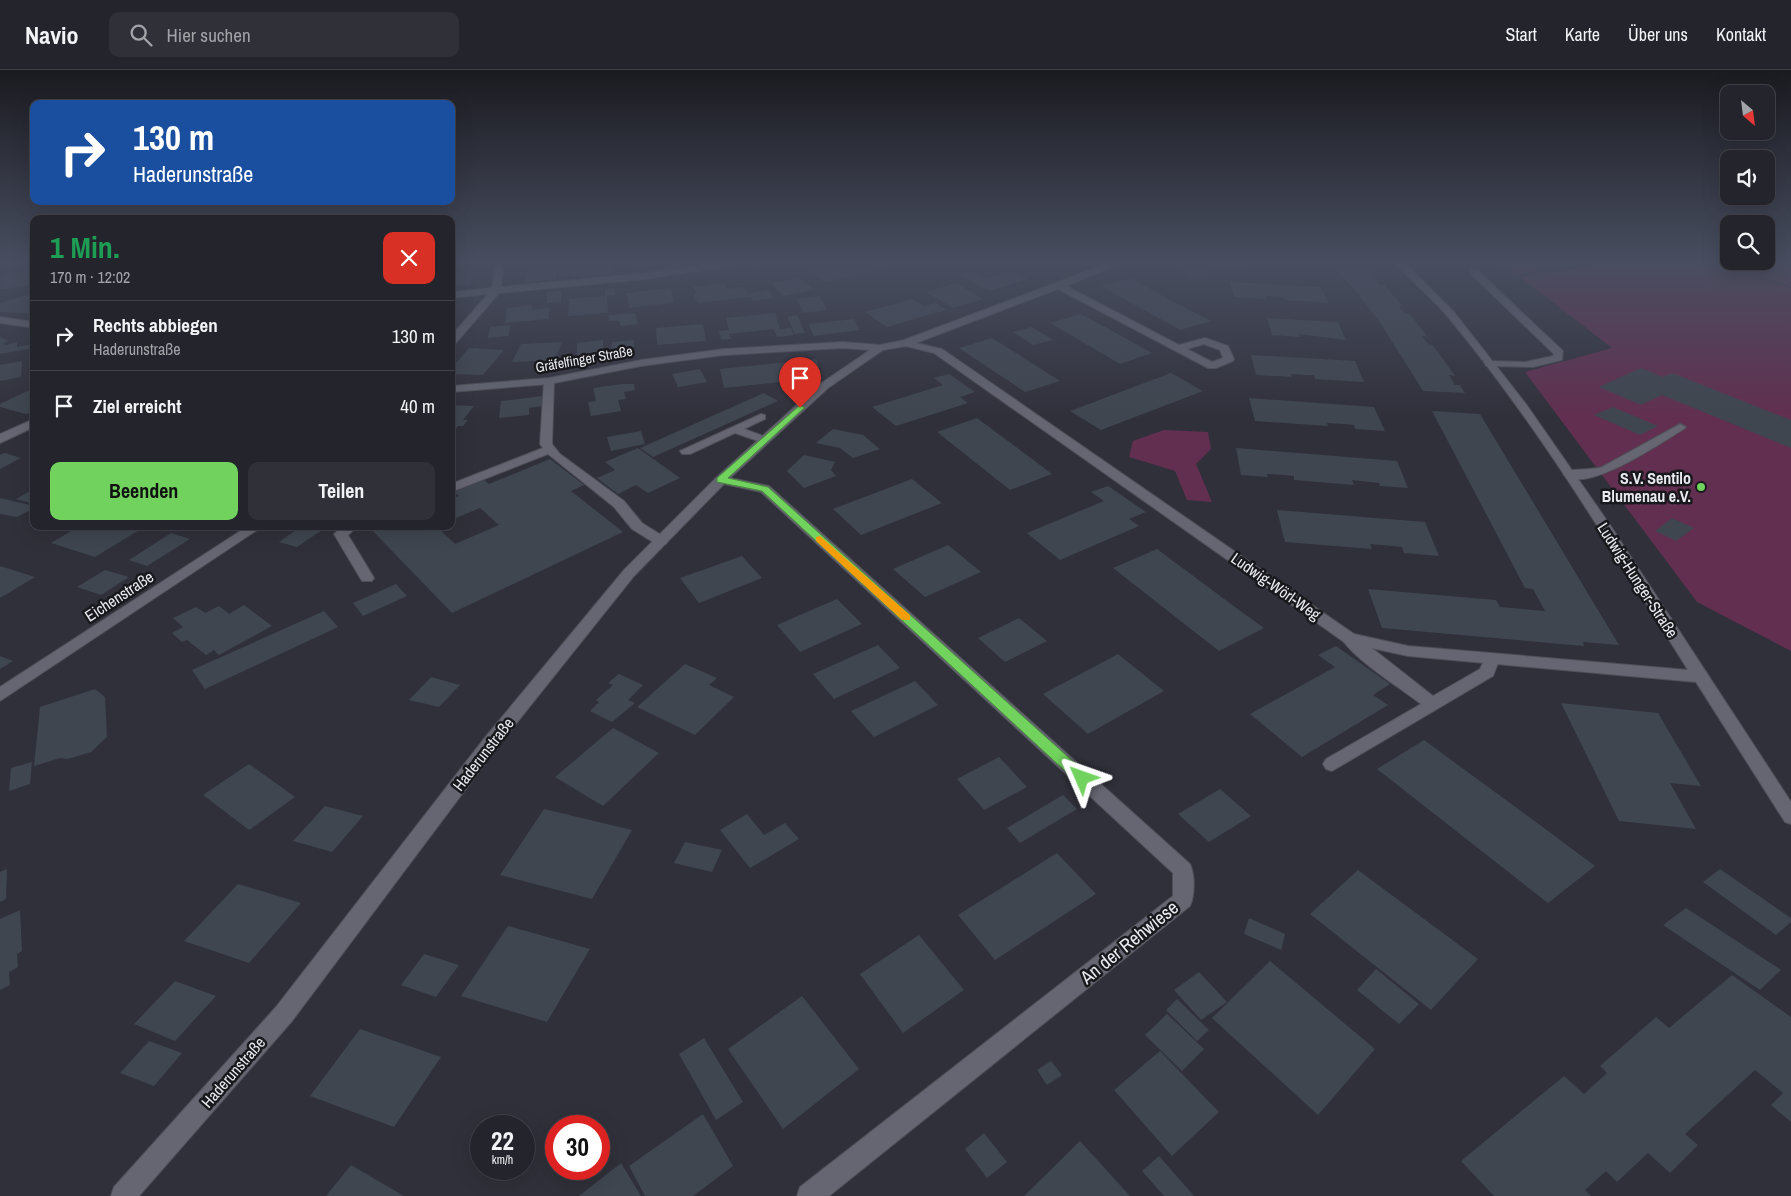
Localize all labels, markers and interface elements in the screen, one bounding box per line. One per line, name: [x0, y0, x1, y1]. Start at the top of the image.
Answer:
search box: [109, 12, 459, 57]
text: Navio: [25, 19, 79, 51]
icon: search: [127, 21, 155, 49]
text: Hier suchen: [167, 22, 251, 48]
text: Start: [1506, 22, 1537, 47]
text: Karte: [1565, 22, 1600, 47]
text: Über uns: [1628, 22, 1688, 47]
text: Kontakt: [1716, 22, 1766, 47]
north arrow: [1720, 85, 1775, 140]
map controls: [1720, 85, 1775, 270]
text: 130 m: [133, 114, 214, 161]
icon: right: [50, 120, 115, 185]
button: sound: [1720, 150, 1775, 205]
text: Haderunstraße: [133, 159, 253, 189]
button: search: [1720, 215, 1775, 270]
text: 1 Min.: [50, 227, 120, 267]
button: close: [383, 232, 435, 284]
text: 170 m · 12:02: [50, 266, 130, 288]
text: Rechts abbiegen: [93, 312, 218, 338]
icon: right: [50, 322, 78, 350]
text: 130 m: [392, 323, 435, 349]
text: Haderunstraße: [93, 338, 181, 360]
street label: Gräfelfinger Straße: [534, 342, 634, 376]
pin: [779, 357, 821, 408]
icon: arrive: [786, 364, 814, 392]
icon: arrive: [50, 392, 78, 420]
text: Ziel erreicht: [93, 393, 181, 419]
text: 40 m: [400, 393, 435, 419]
button: Beenden: [50, 462, 238, 520]
button: Teilen: [248, 462, 435, 520]
place label: S.V. Sentilo Blumenau e.V.: [1602, 467, 1691, 507]
marker: S.V. Sentilo Blumenau e.V.: [1695, 481, 1707, 493]
street label: Ludwig-Hunger-Straße: [1592, 518, 1684, 642]
street label: Ludwig-Wörl-Weg: [1227, 547, 1326, 625]
street label: Eichenstraße: [80, 566, 158, 626]
street label: Haderunstraße: [447, 713, 519, 795]
position arrow: [1055, 751, 1107, 803]
street label: An der Rehwiese: [1074, 894, 1184, 990]
street label: Haderunstraße: [196, 1032, 270, 1112]
speed limit sign: 30: [545, 1115, 610, 1180]
text: 22: [491, 1124, 514, 1158]
text: km/h: [492, 1152, 513, 1168]

